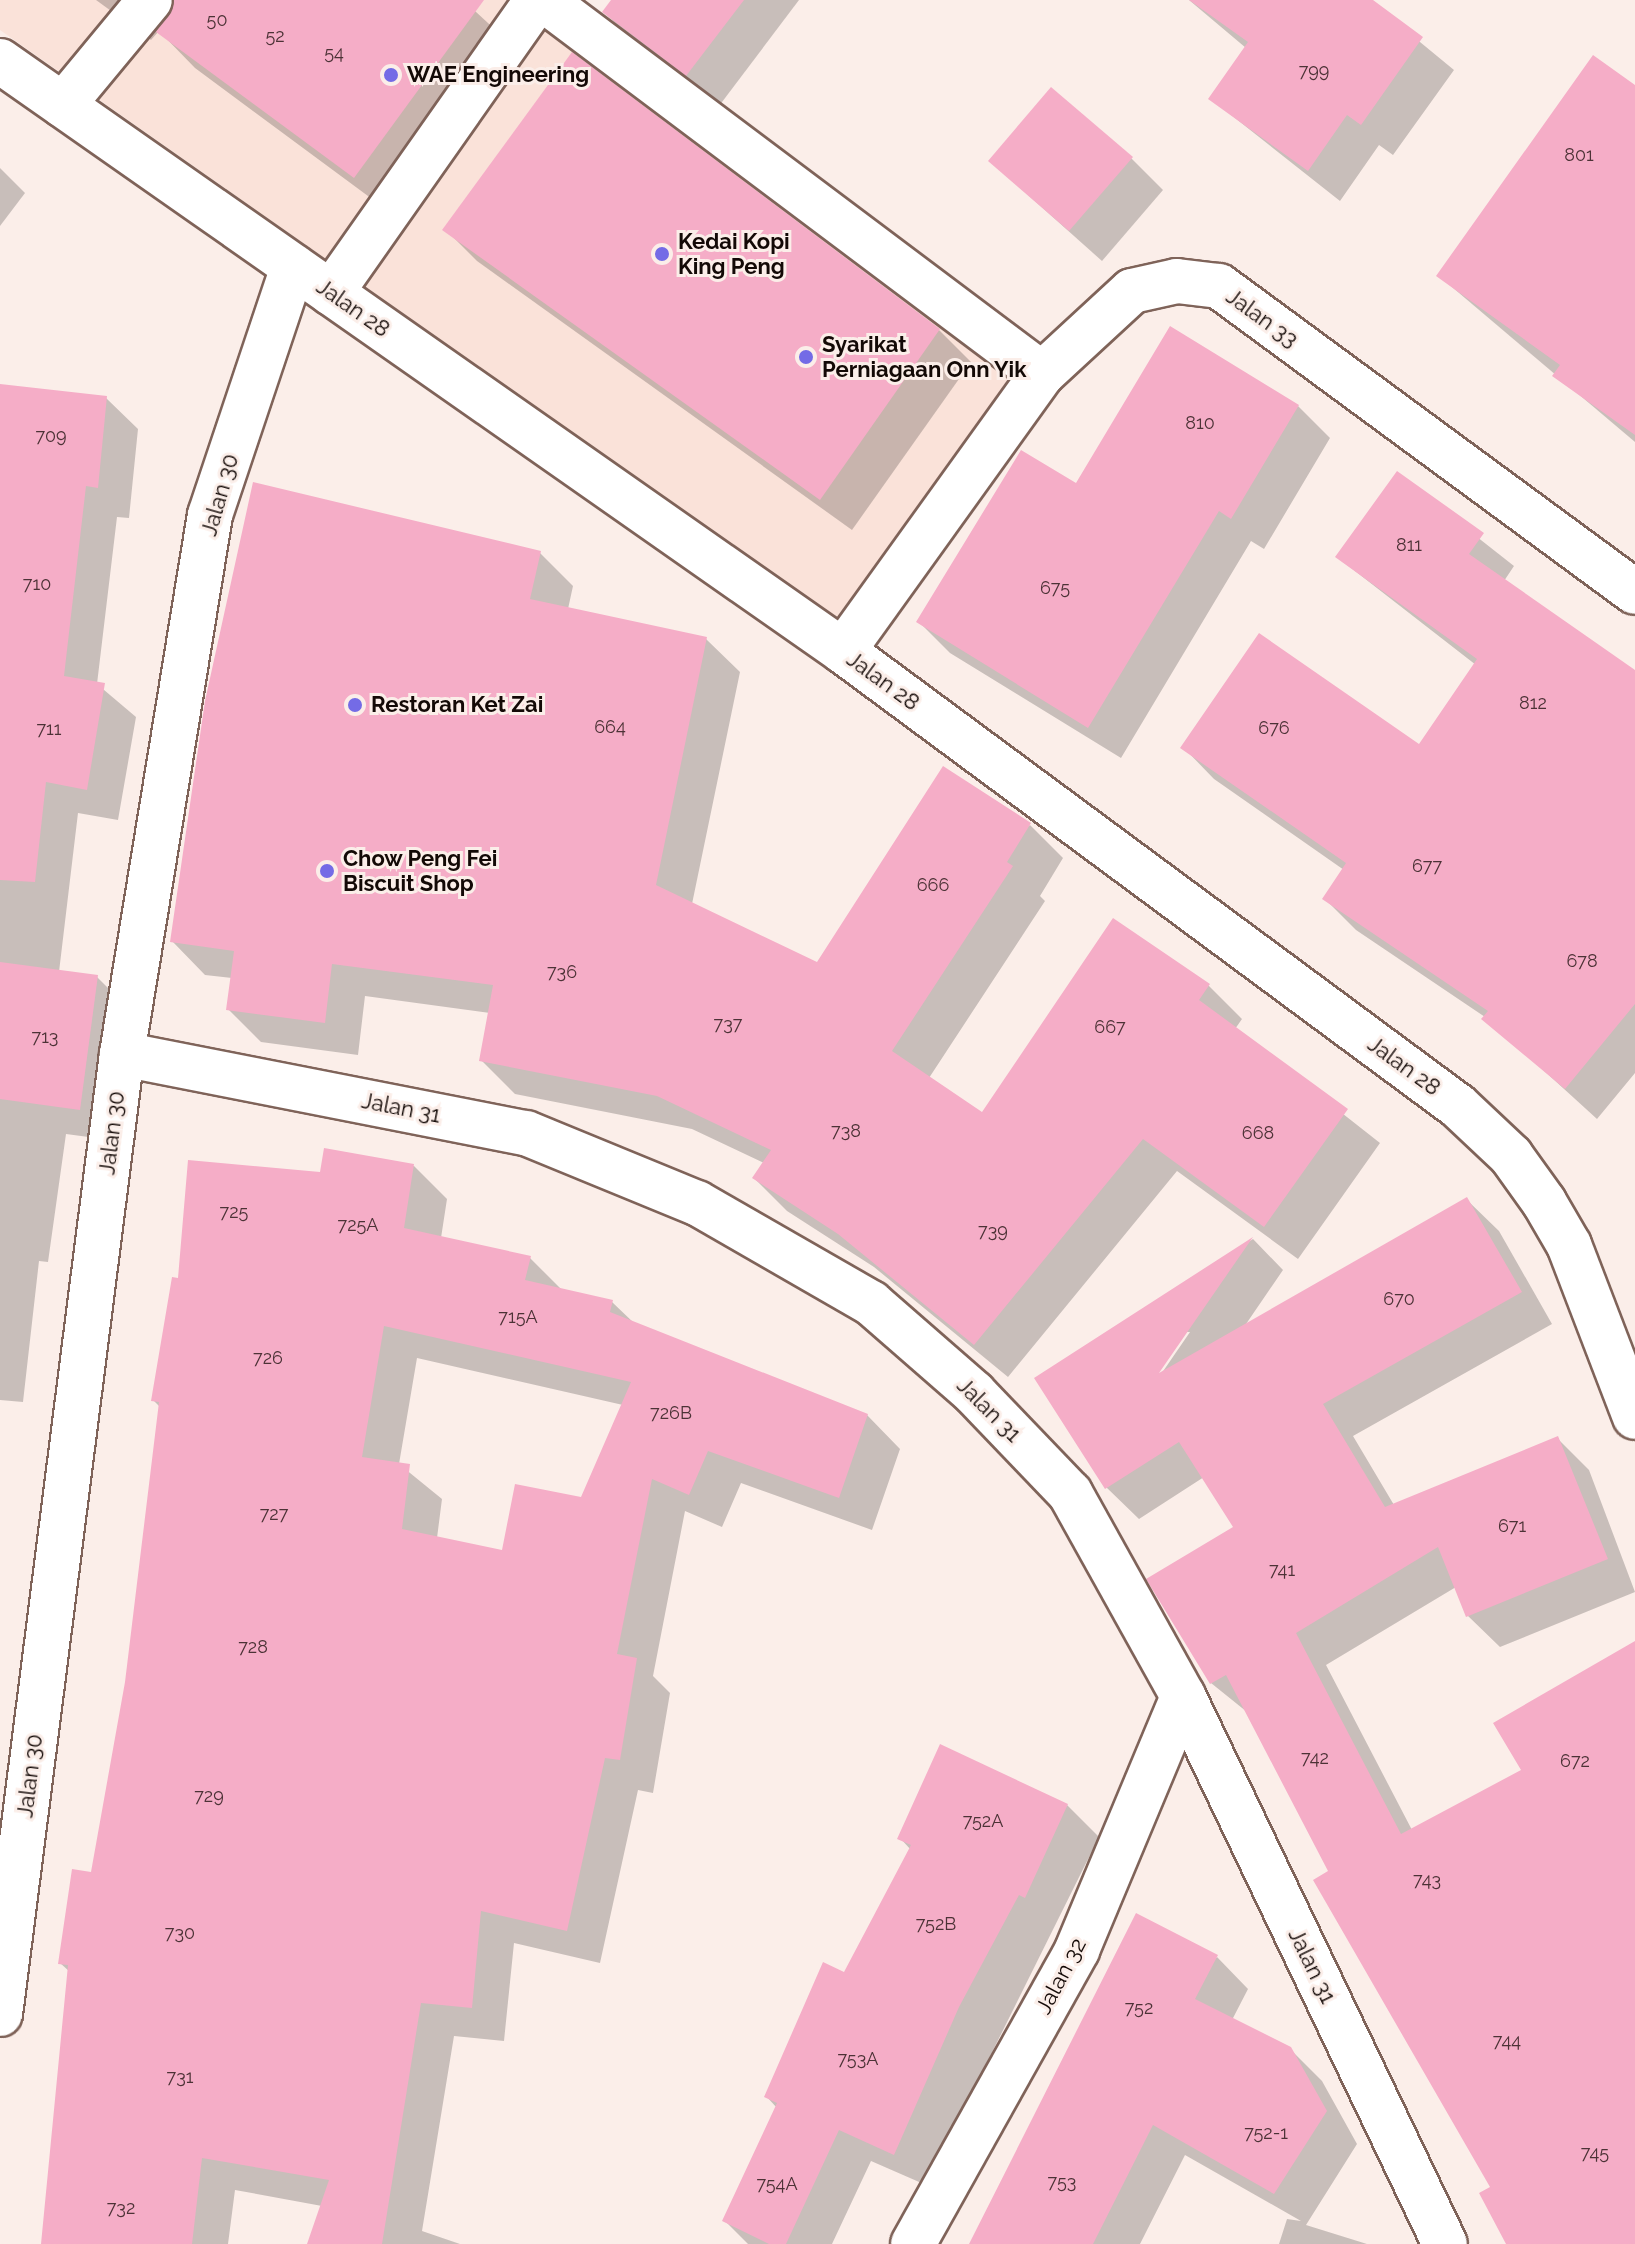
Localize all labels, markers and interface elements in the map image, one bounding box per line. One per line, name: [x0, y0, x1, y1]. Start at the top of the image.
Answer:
house number: 50: [207, 9, 227, 31]
house number: 52: [265, 25, 285, 47]
house number: 54: [324, 42, 344, 64]
house number: 799: [1299, 60, 1329, 82]
place label: WAE Engineering: [407, 62, 589, 88]
marker: WAE Engineering: [382, 66, 400, 84]
house number: 801: [1564, 144, 1594, 166]
place label: Kedai Kopi King Peng: [678, 228, 790, 280]
marker: Kedai Kopi King Peng: [653, 245, 671, 263]
street label: Jalan 28: [311, 273, 395, 343]
street label: Jalan 33: [1221, 283, 1303, 353]
place label: Syarikat Perniagaan Onn Yik: [822, 331, 1027, 382]
marker: Syarikat Perniagaan Onn Yik: [797, 348, 815, 366]
house number: 810: [1185, 412, 1215, 434]
house number: 709: [35, 425, 67, 447]
street label: Jalan 30: [196, 451, 244, 539]
house number: 811: [1396, 534, 1422, 556]
house number: 710: [23, 573, 51, 595]
house number: 675: [1040, 577, 1070, 599]
street label: Jalan 28: [842, 646, 924, 716]
place label: Restoran Ket Zai: [371, 692, 543, 718]
house number: 812: [1519, 692, 1547, 714]
marker: Restoran Ket Zai: [346, 696, 364, 714]
house number: 664: [594, 716, 626, 738]
house number: 676: [1258, 717, 1290, 739]
house number: 711: [36, 718, 62, 740]
place label: Chow Peng Fei Biscuit Shop: [343, 845, 498, 896]
house number: 677: [1412, 855, 1442, 877]
marker: Chow Peng Fei Biscuit Shop: [318, 862, 336, 880]
house number: 666: [917, 874, 949, 896]
house number: 678: [1566, 950, 1598, 972]
house number: 736: [547, 961, 577, 983]
house number: 737: [714, 1013, 742, 1035]
house number: 667: [1094, 1016, 1126, 1038]
house number: 713: [32, 1026, 58, 1048]
street label: Jalan 28: [1363, 1031, 1445, 1101]
street label: Jalan 31: [359, 1087, 443, 1129]
street label: Jalan 30: [94, 1090, 130, 1176]
house number: 738: [831, 1120, 861, 1142]
house number: 668: [1242, 1122, 1274, 1144]
house number: 725: [220, 1201, 248, 1223]
house number: 725A: [338, 1214, 378, 1236]
house number: 739: [978, 1220, 1008, 1242]
house number: 670: [1383, 1288, 1415, 1310]
house number: 715A: [498, 1306, 538, 1328]
house number: 726: [253, 1347, 283, 1369]
street label: Jalan 31: [951, 1372, 1027, 1448]
house number: 726B: [650, 1402, 692, 1424]
house number: 727: [260, 1503, 288, 1525]
house number: 671: [1498, 1515, 1526, 1537]
house number: 741: [1269, 1559, 1295, 1581]
house number: 728: [238, 1636, 268, 1658]
street label: Jalan 30: [12, 1733, 48, 1819]
house number: 742: [1301, 1747, 1329, 1769]
house number: 672: [1560, 1750, 1590, 1772]
house number: 729: [194, 1785, 224, 1807]
house number: 752A: [963, 1810, 1003, 1832]
house number: 743: [1413, 1869, 1441, 1891]
house number: 752B: [916, 1913, 956, 1935]
house number: 730: [165, 1922, 195, 1944]
street label: Jalan 31: [1283, 1924, 1341, 2008]
street label: Jalan 32: [1030, 1934, 1092, 2018]
house number: 752: [1125, 1997, 1153, 2019]
house number: 744: [1493, 2030, 1521, 2052]
house number: 753A: [838, 2048, 878, 2070]
house number: 731: [167, 2066, 193, 2088]
house number: 752-1: [1244, 2122, 1288, 2144]
house number: 745: [1581, 2142, 1609, 2164]
house number: 753: [1048, 2171, 1076, 2193]
house number: 754A: [756, 2173, 798, 2195]
house number: 732: [107, 2197, 135, 2219]

